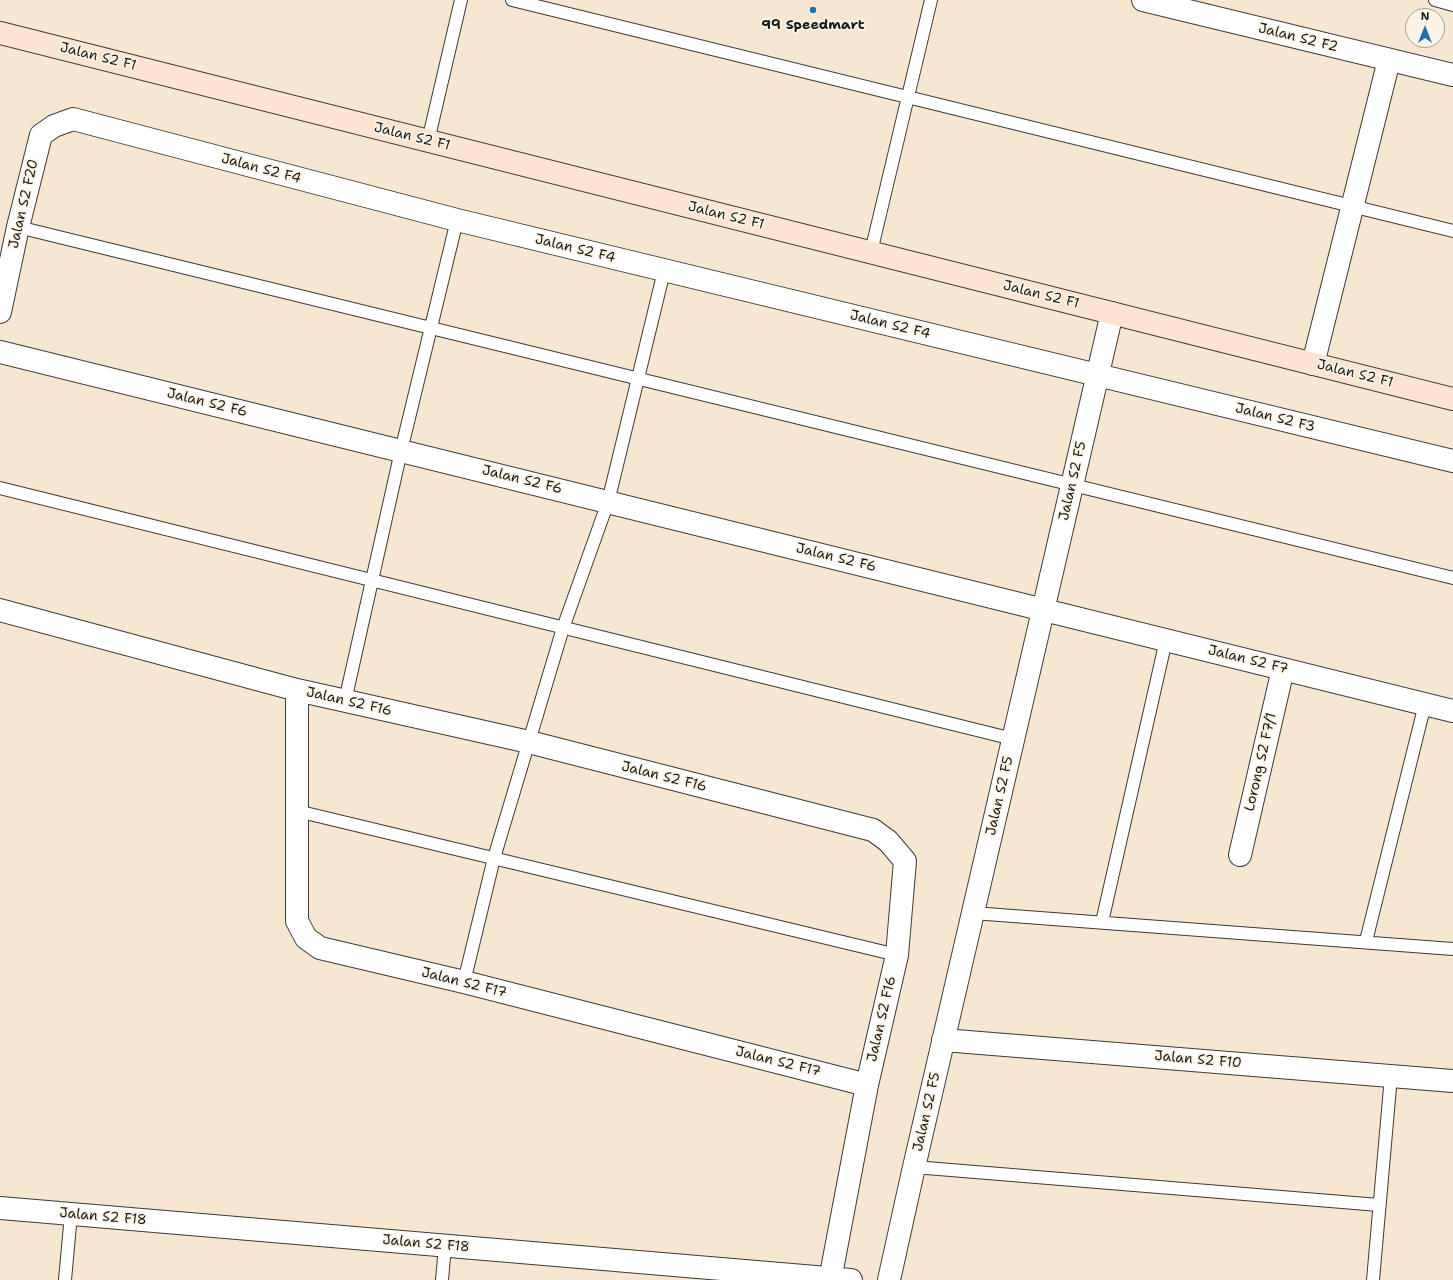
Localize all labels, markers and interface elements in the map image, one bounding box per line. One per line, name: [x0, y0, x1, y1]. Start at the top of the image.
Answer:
marker: 99 Speedmart: [808, 5, 818, 15]
north arrow: [1405, 8, 1445, 48]
text: N: [1421, 9, 1429, 24]
place label: 99 Speedmart: [761, 17, 865, 33]
street label: Jalan S2 F2: [1256, 20, 1340, 56]
street label: Jalan S2 F1: [58, 39, 138, 75]
street label: Jalan S2 F1: [372, 119, 452, 155]
street label: Jalan S2 F4: [219, 150, 303, 188]
street label: Jalan S2 F20: [6, 158, 42, 250]
street label: Jalan S2 F1: [686, 198, 766, 234]
street label: Jalan S2 F4: [533, 231, 617, 267]
street label: Jalan S2 F1: [1001, 277, 1081, 313]
street label: Jalan S2 F4: [848, 307, 932, 343]
street label: Jalan S2 F1: [1315, 356, 1395, 392]
street label: Jalan S2 F6: [165, 385, 249, 421]
street label: Jalan S2 F3: [1233, 400, 1317, 436]
street label: Jalan S2 F5: [1056, 440, 1090, 522]
street label: Jalan S2 F6: [480, 462, 564, 498]
street label: Jalan S2 F6: [794, 540, 878, 576]
street label: Jalan S2 F7: [1206, 642, 1290, 678]
street label: Jalan S2 F16: [305, 684, 393, 720]
street label: Lorong S2 F7/1: [1241, 711, 1281, 813]
street label: Jalan S2 F5: [983, 755, 1017, 837]
street label: Jalan S2 F16: [620, 758, 708, 796]
street label: Jalan S2 F17: [420, 964, 508, 1002]
street label: Jalan S2 F16: [864, 975, 900, 1063]
street label: Jalan S2 F17: [734, 1043, 822, 1081]
street label: Jalan S2 F10: [1154, 1048, 1242, 1072]
street label: Jalan S2 F5: [910, 1071, 944, 1153]
street label: Jalan S2 F18: [59, 1205, 147, 1229]
street label: Jalan S2 F18: [382, 1232, 470, 1256]

